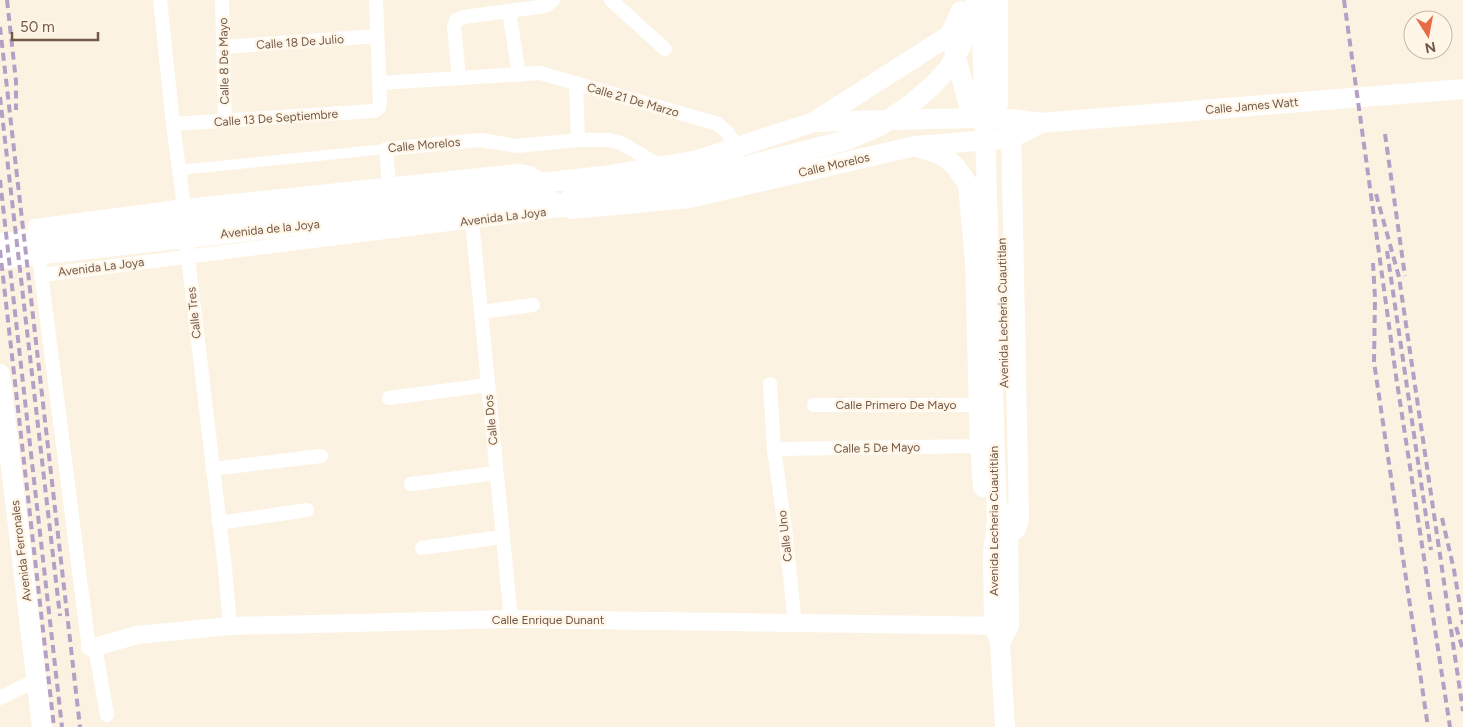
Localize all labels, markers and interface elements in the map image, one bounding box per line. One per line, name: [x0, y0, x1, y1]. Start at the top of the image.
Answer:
scale bar: [12, 10, 99, 42]
north arrow: [1403, 10, 1453, 60]
street label: Calle 8 De Mayo: [216, 17, 232, 105]
text: 50 m: [20, 18, 55, 36]
street label: Calle 18 De Julio: [256, 32, 344, 52]
text: N: [1423, 38, 1437, 57]
street label: Calle 21 De Marzo: [585, 80, 681, 120]
street label: Calle James Watt: [1205, 95, 1300, 117]
street label: Calle 13 De Septiembre: [213, 107, 339, 129]
street label: Calle Morelos: [387, 135, 461, 155]
street label: Calle Morelos: [797, 150, 871, 180]
street label: Avenida La Joya: [459, 205, 547, 229]
street label: Avenida de la Joya: [220, 217, 320, 241]
street label: Avenida Lecheria Cuautitlan: [995, 238, 1011, 388]
street label: Avenida La Joya: [57, 255, 145, 279]
street label: Calle Tres: [184, 286, 204, 340]
street label: Calle Dos: [481, 394, 501, 446]
street label: Calle Primero De Mayo: [835, 398, 957, 412]
street label: Calle 5 De Mayo: [834, 440, 920, 456]
street label: Avenida Lecheria Cuautitlán: [987, 446, 1001, 596]
street label: Avenida Ferronales: [8, 499, 34, 602]
street label: Calle Uno: [775, 509, 795, 563]
street label: Calle Enrique Dunant: [492, 613, 605, 627]

